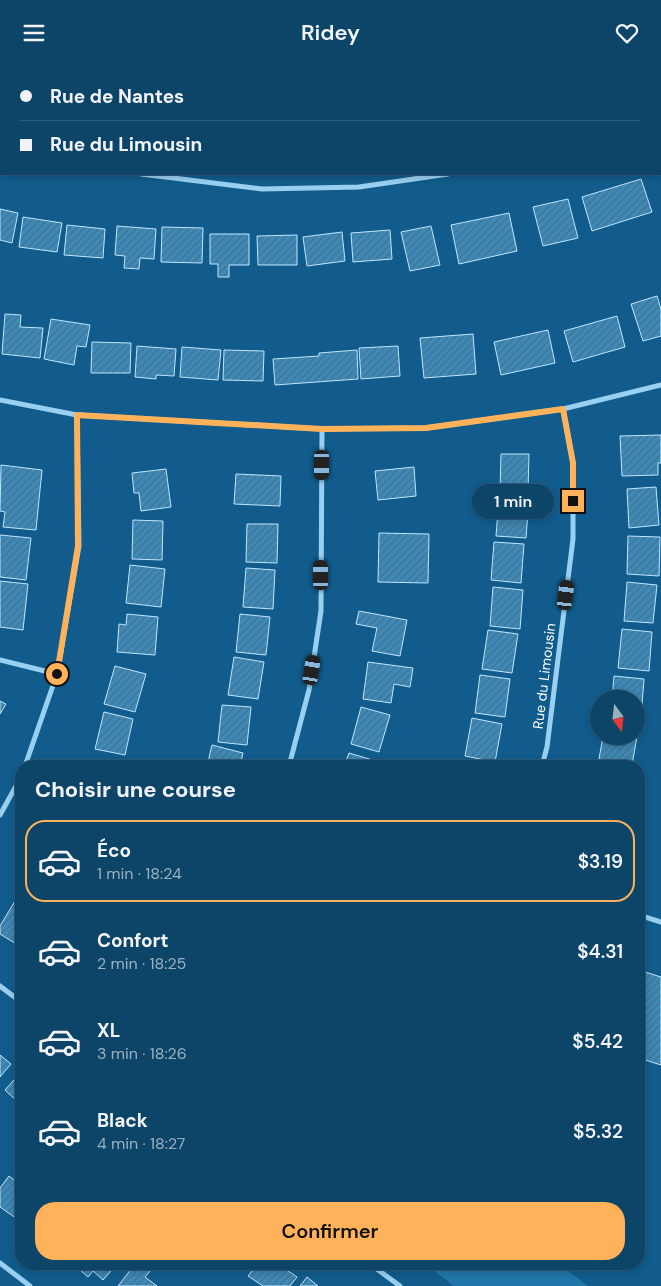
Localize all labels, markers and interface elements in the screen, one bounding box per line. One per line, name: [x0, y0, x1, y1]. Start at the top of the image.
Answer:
text: Ridey: [301, 18, 360, 47]
icon: menu: [20, 19, 48, 47]
icon: heart: [613, 19, 641, 47]
text: Rue de Nantes: [50, 84, 184, 109]
text: Rue du Limousin: [50, 132, 202, 157]
car: [314, 450, 329, 480]
callout: 1 min: [473, 483, 556, 519]
route end: [562, 490, 584, 512]
text: 1 min: [494, 491, 532, 512]
car: [313, 560, 328, 590]
car: [556, 579, 575, 611]
street label: Rue du Limousin: [529, 622, 559, 730]
car: [302, 654, 321, 686]
route start: [46, 663, 68, 685]
north arrow: [590, 690, 645, 745]
map controls: [590, 690, 645, 745]
text: Choisir une course: [35, 775, 236, 804]
text: Éco: [97, 838, 131, 863]
icon: car: [37, 839, 82, 884]
text: $3.19: [578, 849, 623, 874]
text: 1 min · 18:24: [97, 863, 182, 884]
text: Confort: [97, 928, 169, 953]
icon: car: [37, 929, 82, 974]
text: $4.31: [577, 939, 623, 964]
text: 2 min · 18:25: [97, 953, 186, 974]
text: XL: [97, 1018, 120, 1043]
icon: car: [37, 1019, 82, 1064]
text: $5.42: [572, 1029, 623, 1054]
text: 3 min · 18:26: [97, 1043, 187, 1064]
text: Black: [97, 1108, 148, 1133]
icon: car: [37, 1109, 82, 1154]
text: $5.32: [573, 1119, 623, 1144]
text: 4 min · 18:27: [97, 1133, 185, 1154]
button: Confirmer: [35, 1202, 625, 1260]

